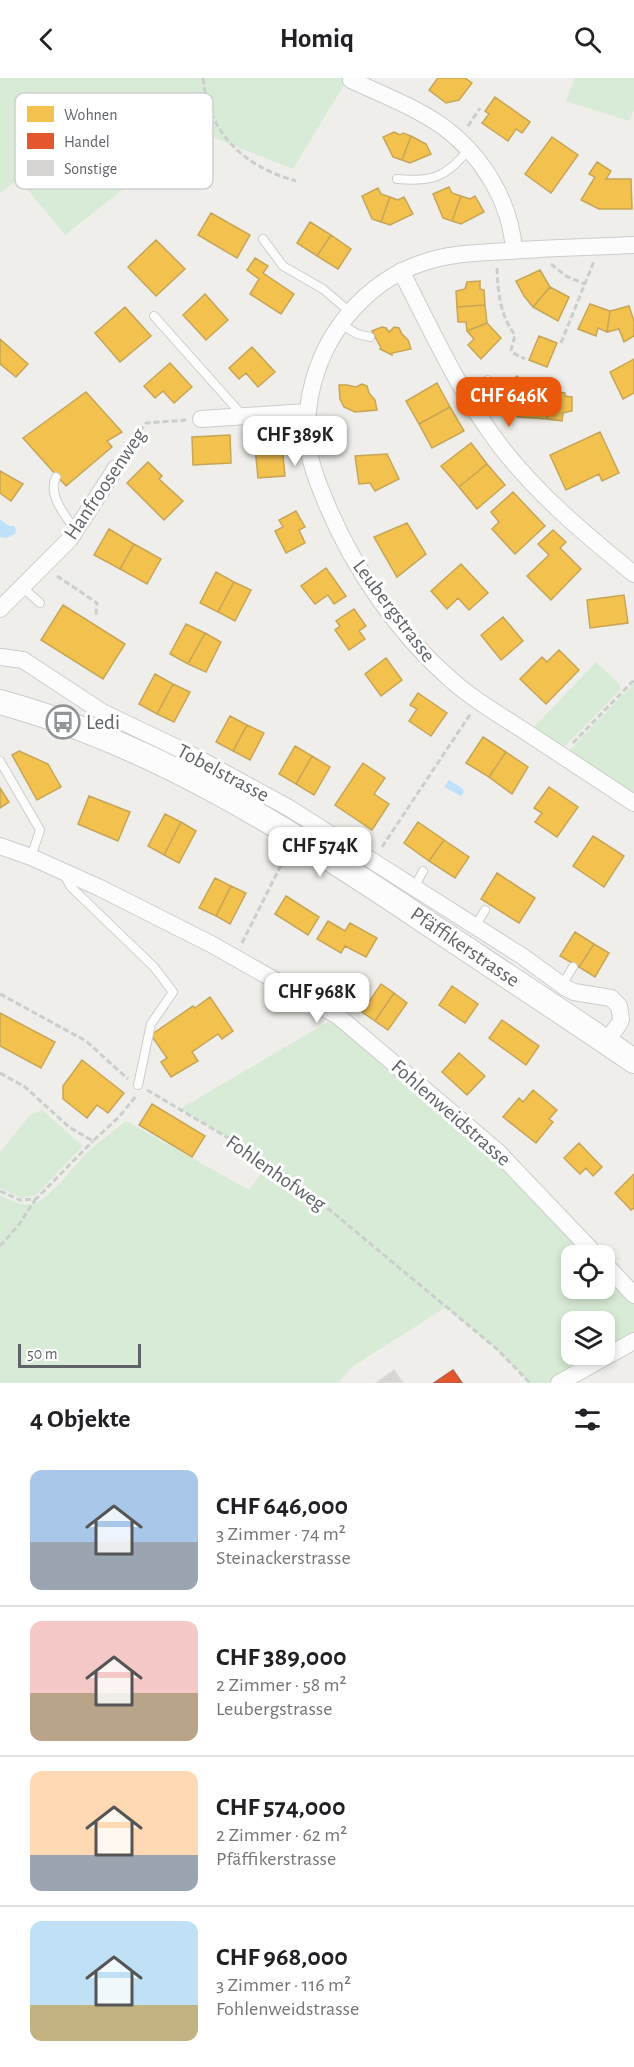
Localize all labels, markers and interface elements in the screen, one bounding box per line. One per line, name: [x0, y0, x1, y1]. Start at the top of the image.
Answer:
icon: back: [30, 23, 63, 56]
icon: search: [571, 23, 604, 56]
text: Homiq: [280, 25, 354, 52]
legend: [15, 93, 213, 189]
text: Wohnen: [64, 107, 118, 123]
text: Handel: [64, 134, 110, 150]
text: Sonstige: [64, 161, 117, 177]
pin: CHF 646K: [447, 377, 571, 428]
text: CHF 646K: [470, 386, 548, 406]
pin: CHF 389K: [233, 416, 357, 467]
street label: Hanfroosenweg: [60, 424, 150, 543]
text: CHF 389K: [257, 425, 333, 445]
street label: Leubergstrasse: [349, 556, 439, 666]
bus stop icon: Ledi: [45, 704, 81, 740]
place label: Ledi: [86, 712, 120, 733]
street label: Tobelstrasse: [174, 740, 272, 806]
pin: CHF 574K: [258, 827, 382, 878]
text: CHF 574K: [282, 836, 358, 856]
street label: Pfäffikerstrasse: [407, 903, 523, 991]
pin: CHF 968K: [255, 973, 379, 1024]
text: CHF 968K: [278, 982, 356, 1002]
street label: Fohlenweidstrasse: [387, 1056, 515, 1170]
street label: Fohlenhofweg: [222, 1131, 330, 1215]
map controls: [561, 1245, 615, 1365]
button: locate: [561, 1245, 615, 1299]
button: layers: [561, 1311, 615, 1365]
scale bar: [18, 1341, 141, 1368]
text: 50 m: [27, 1346, 58, 1362]
icon: filters: [571, 1403, 604, 1436]
text: 4 Objekte: [30, 1406, 131, 1432]
text: CHF 646,000: [216, 1493, 348, 1519]
icon: home: [78, 1494, 150, 1566]
text: 3 Zimmer · 74 m²: [216, 1524, 346, 1544]
text: Steinackerstrasse: [216, 1548, 351, 1568]
text: CHF 389,000: [216, 1644, 347, 1670]
icon: home: [78, 1645, 150, 1717]
text: 2 Zimmer · 58 m²: [216, 1675, 347, 1695]
text: Leubergstrasse: [216, 1699, 332, 1719]
text: CHF 574,000: [216, 1794, 345, 1820]
icon: home: [78, 1795, 150, 1867]
text: 2 Zimmer · 62 m²: [216, 1825, 347, 1845]
text: Pfäffikerstrasse: [216, 1849, 336, 1869]
text: CHF 968,000: [216, 1944, 348, 1970]
icon: home: [78, 1945, 150, 2017]
text: 3 Zimmer · 116 m²: [216, 1975, 351, 1995]
text: Fohlenweidstrasse: [216, 1999, 359, 2019]

